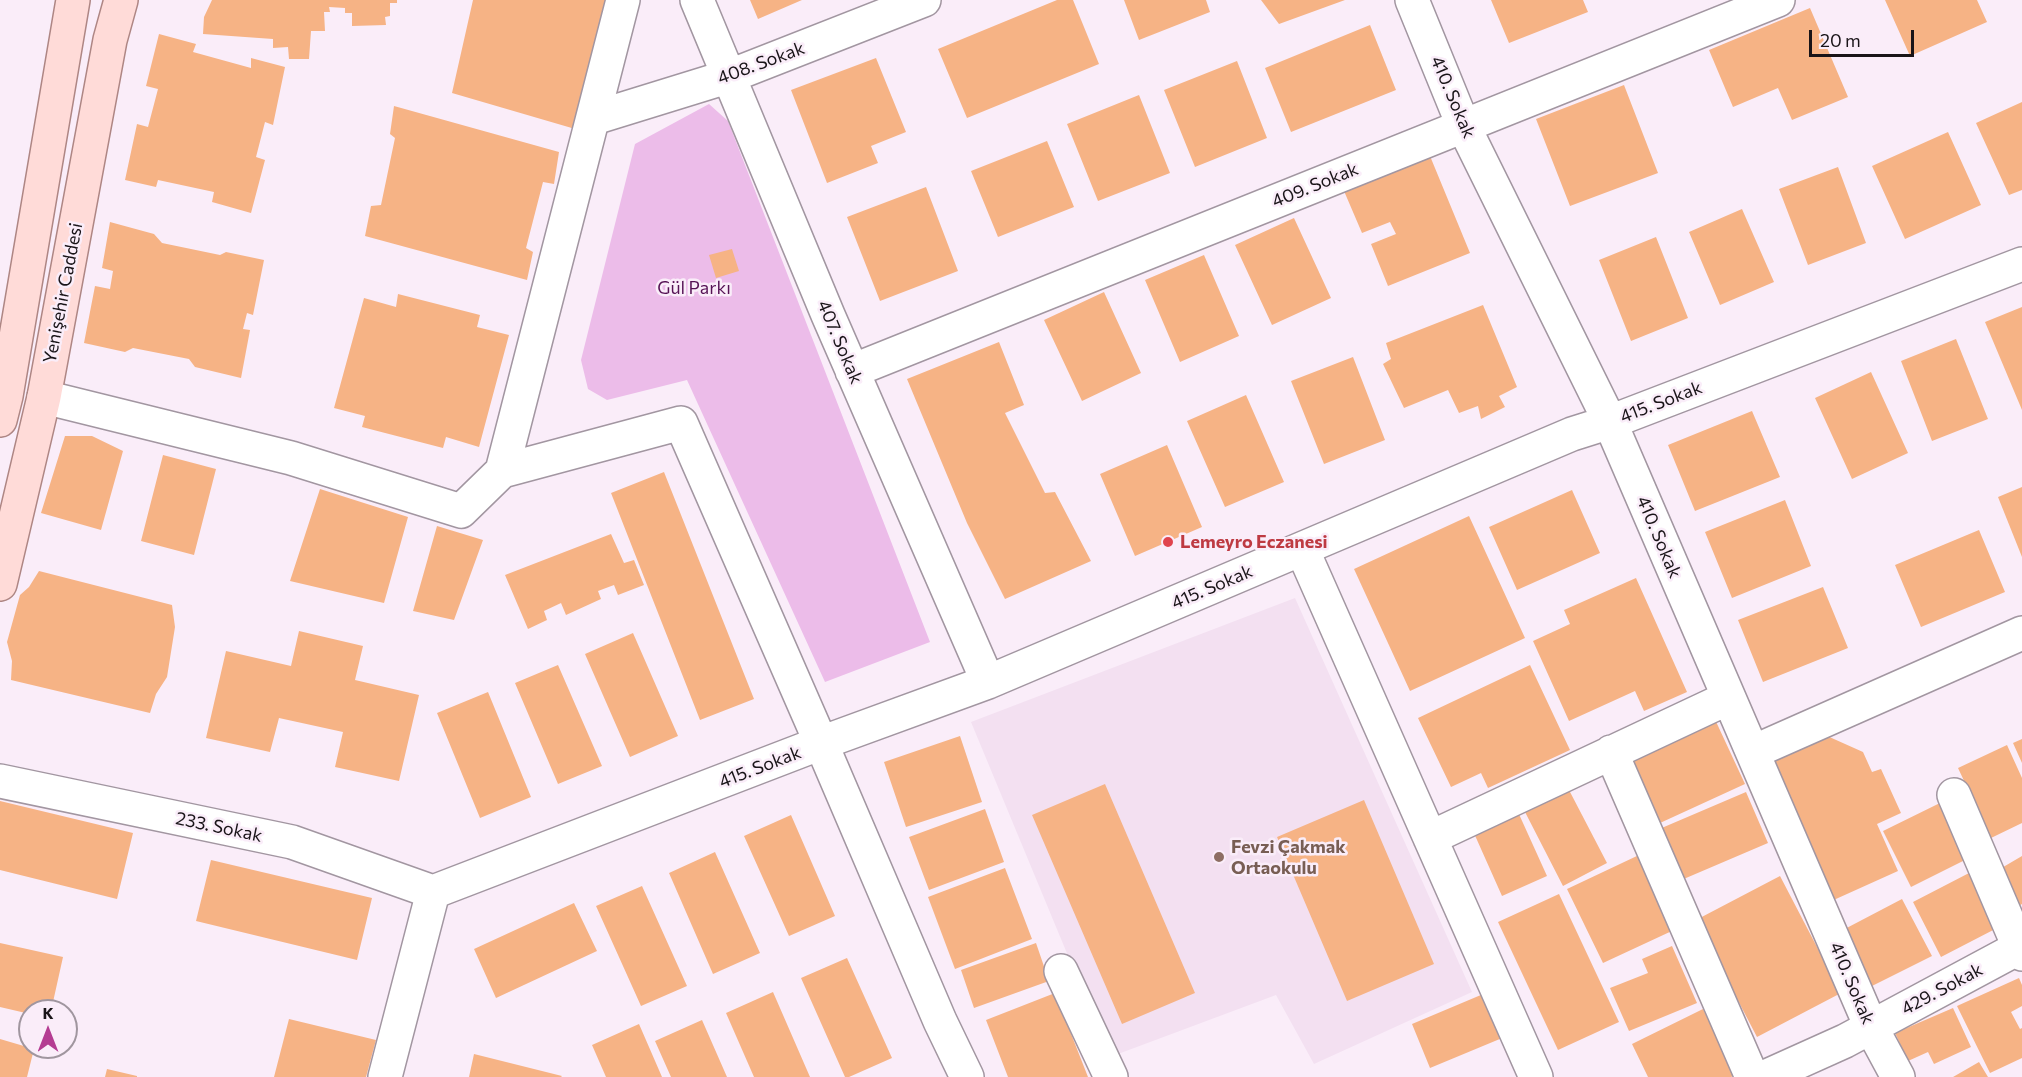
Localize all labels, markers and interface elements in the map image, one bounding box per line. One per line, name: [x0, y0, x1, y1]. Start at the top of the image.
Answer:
scale bar: [1812, 18, 1917, 56]
text: 20 m: [1820, 29, 1861, 51]
street label: 408. Sokak: [715, 37, 807, 89]
street label: 410. Sokak: [1426, 53, 1480, 141]
street label: 409. Sokak: [1269, 158, 1361, 212]
street label: Yenişehir Caddesi: [39, 221, 87, 365]
park label: Gül Parkı: [657, 277, 731, 299]
street label: 407. Sokak: [813, 297, 867, 387]
street label: 415. Sokak: [1617, 377, 1705, 427]
street label: 410. Sokak: [1632, 493, 1686, 581]
place label: Lemeyro Eczanesi: [1180, 531, 1328, 553]
marker: Lemeyro Eczanesi: [1161, 535, 1175, 549]
street label: 415. Sokak: [1168, 560, 1256, 614]
street label: 415. Sokak: [716, 742, 804, 792]
street label: 233. Sokak: [174, 807, 264, 847]
place label: Fevzi Çakmak Ortaokulu: [1231, 836, 1346, 878]
marker: Fevzi Çakmak Ortaokulu: [1212, 850, 1226, 864]
street label: 410. Sokak: [1825, 939, 1879, 1027]
street label: 429. Sokak: [1898, 959, 1986, 1019]
north arrow: [18, 999, 78, 1059]
text: K: [42, 1003, 54, 1022]

